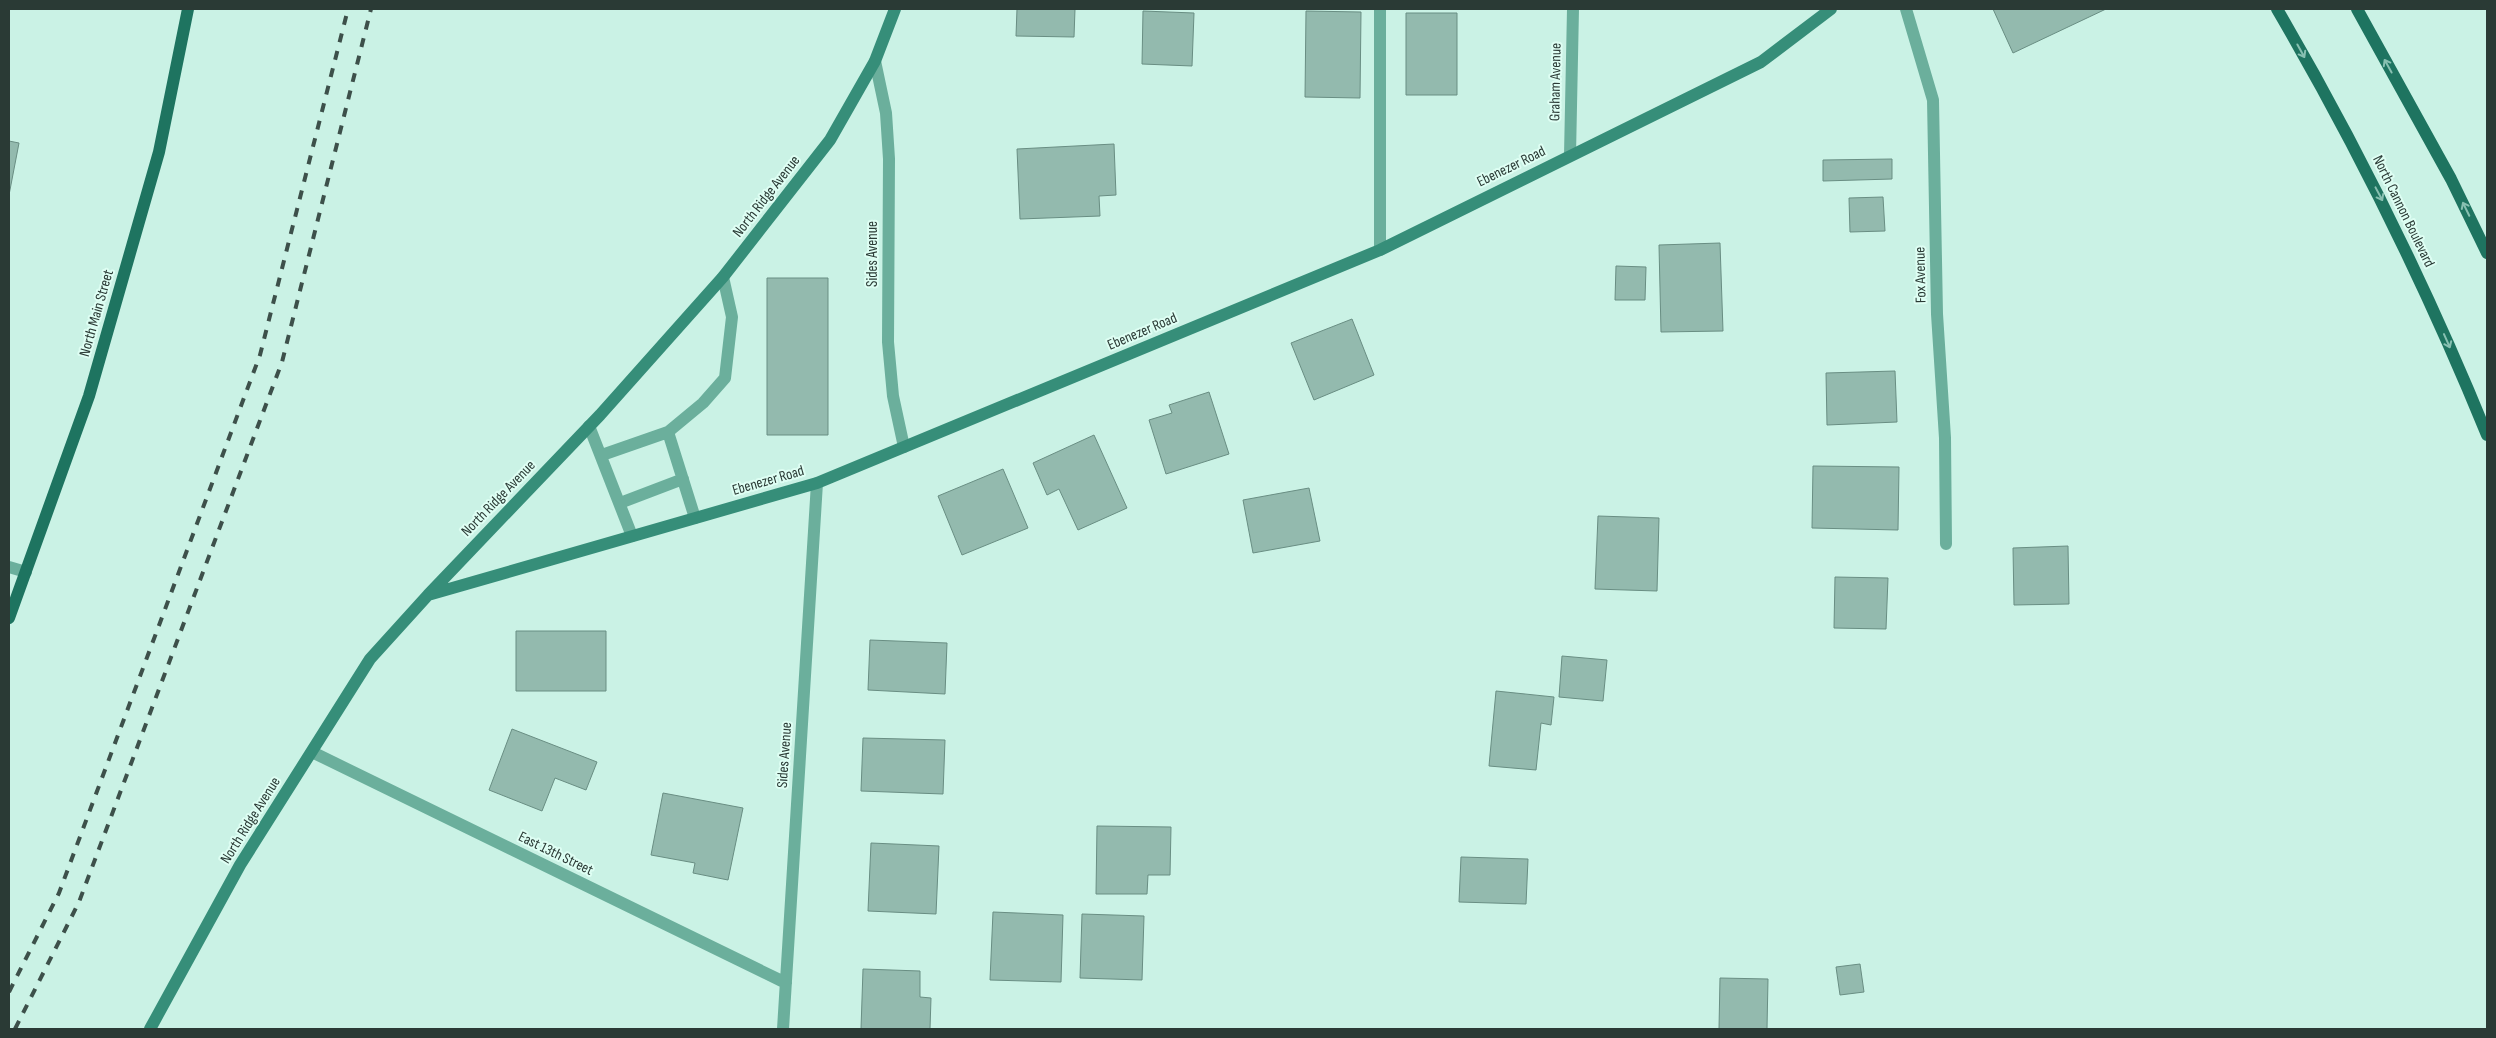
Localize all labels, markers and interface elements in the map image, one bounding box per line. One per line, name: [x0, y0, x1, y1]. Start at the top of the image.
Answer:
street label: Graham Avenue: [1545, 43, 1566, 121]
one-way arrow: [2297, 44, 2307, 58]
one-way arrow: [2383, 59, 2393, 74]
street label: Ebenezer Road: [1474, 142, 1549, 191]
street label: North Ridge Avenue: [729, 152, 804, 241]
street label: North Cannon Boulevard: [2368, 152, 2439, 270]
one-way arrow: [2375, 186, 2384, 201]
one-way arrow: [2460, 202, 2470, 217]
street label: Sides Avenue: [863, 221, 882, 287]
street label: Fox Avenue: [1911, 247, 1930, 303]
street label: North Main Street: [75, 267, 118, 359]
street label: Ebenezer Road: [1105, 308, 1180, 355]
one-way arrow: [2443, 333, 2453, 348]
street label: North Ridge Avenue: [457, 456, 539, 540]
street label: Ebenezer Road: [730, 461, 806, 500]
street label: Sides Avenue: [773, 721, 796, 789]
street label: North Ridge Avenue: [216, 773, 285, 867]
street label: East 13th Street: [515, 827, 597, 880]

